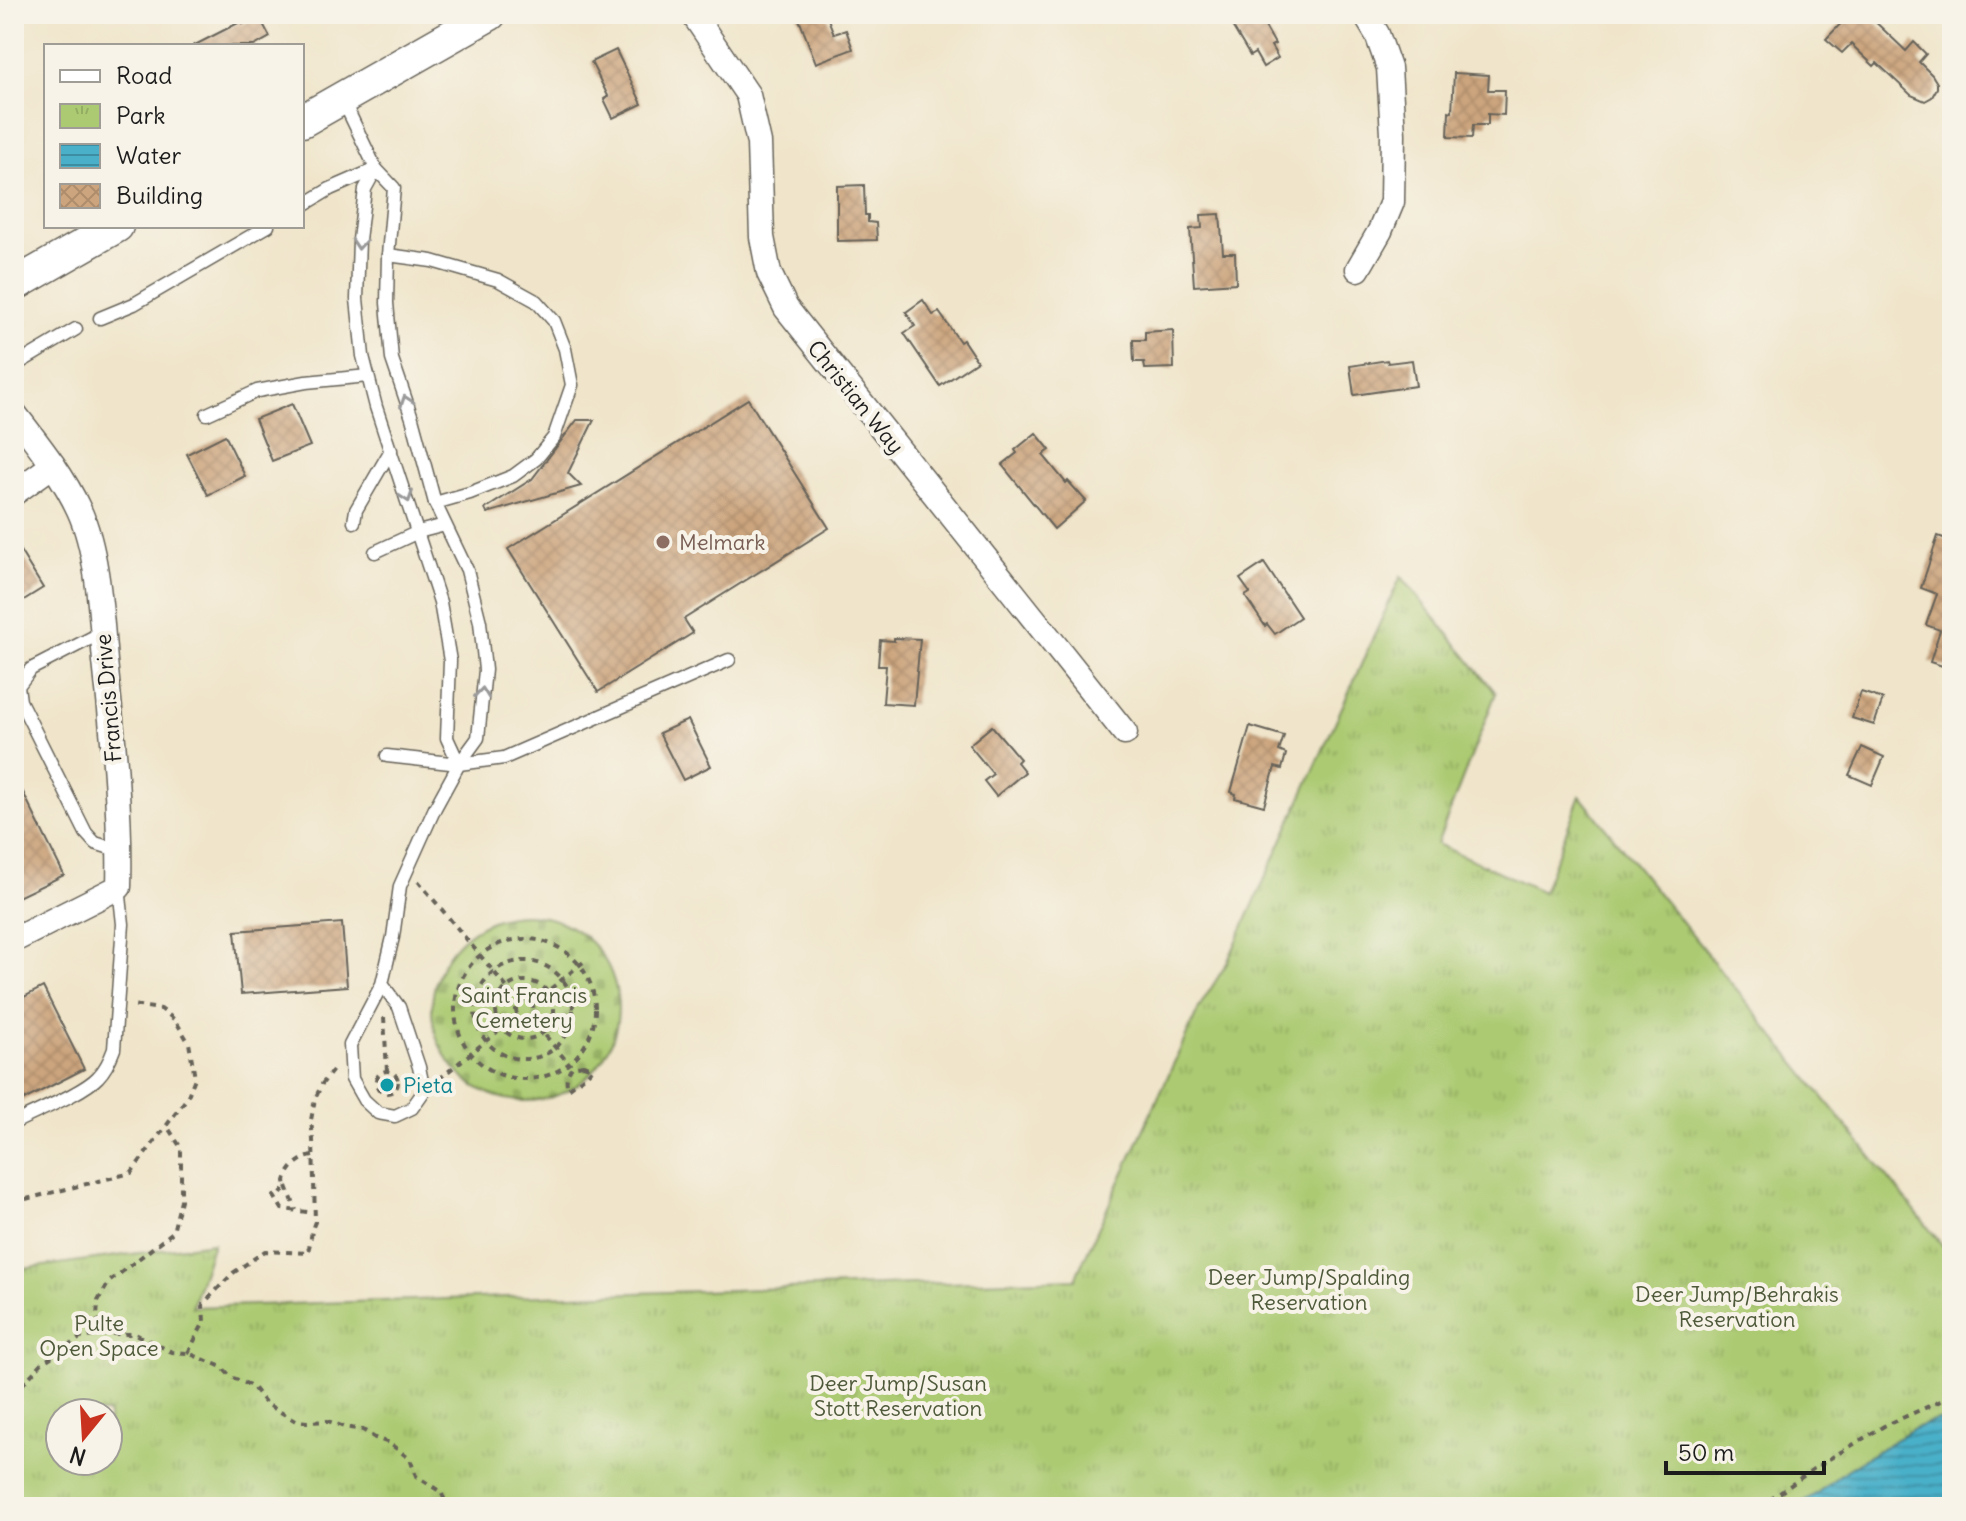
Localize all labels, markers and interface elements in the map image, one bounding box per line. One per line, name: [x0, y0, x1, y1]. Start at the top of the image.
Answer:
legend: [44, 44, 304, 228]
text: Road: [116, 60, 172, 90]
text: Park: [116, 100, 166, 130]
text: Water: [116, 140, 181, 170]
text: Building: [116, 180, 203, 210]
one-way arrow: [351, 238, 368, 251]
street label: Christian Way: [802, 334, 910, 460]
one-way arrow: [400, 395, 416, 409]
one-way arrow: [397, 489, 413, 503]
place label: Melmark: [679, 528, 766, 556]
marker: Melmark: [654, 533, 672, 551]
street label: Francis Drive: [88, 633, 128, 763]
one-way arrow: [474, 686, 491, 699]
park label: Saint Francis Cemetery: [461, 981, 587, 1034]
place label: Pieta: [403, 1071, 453, 1099]
marker: Pieta: [378, 1076, 396, 1094]
park label: Deer Jump/Spalding Reservation: [1208, 1263, 1410, 1316]
park label: Deer Jump/Behrakis Reservation: [1635, 1280, 1839, 1333]
park label: Pulte Open Space: [39, 1309, 159, 1362]
park label: Deer Jump/Susan Stott Reservation: [809, 1369, 987, 1422]
north arrow: [44, 1397, 124, 1477]
scale bar: [1666, 1425, 1824, 1475]
text: 50 m: [1678, 1437, 1734, 1467]
text: N: [66, 1440, 89, 1472]

